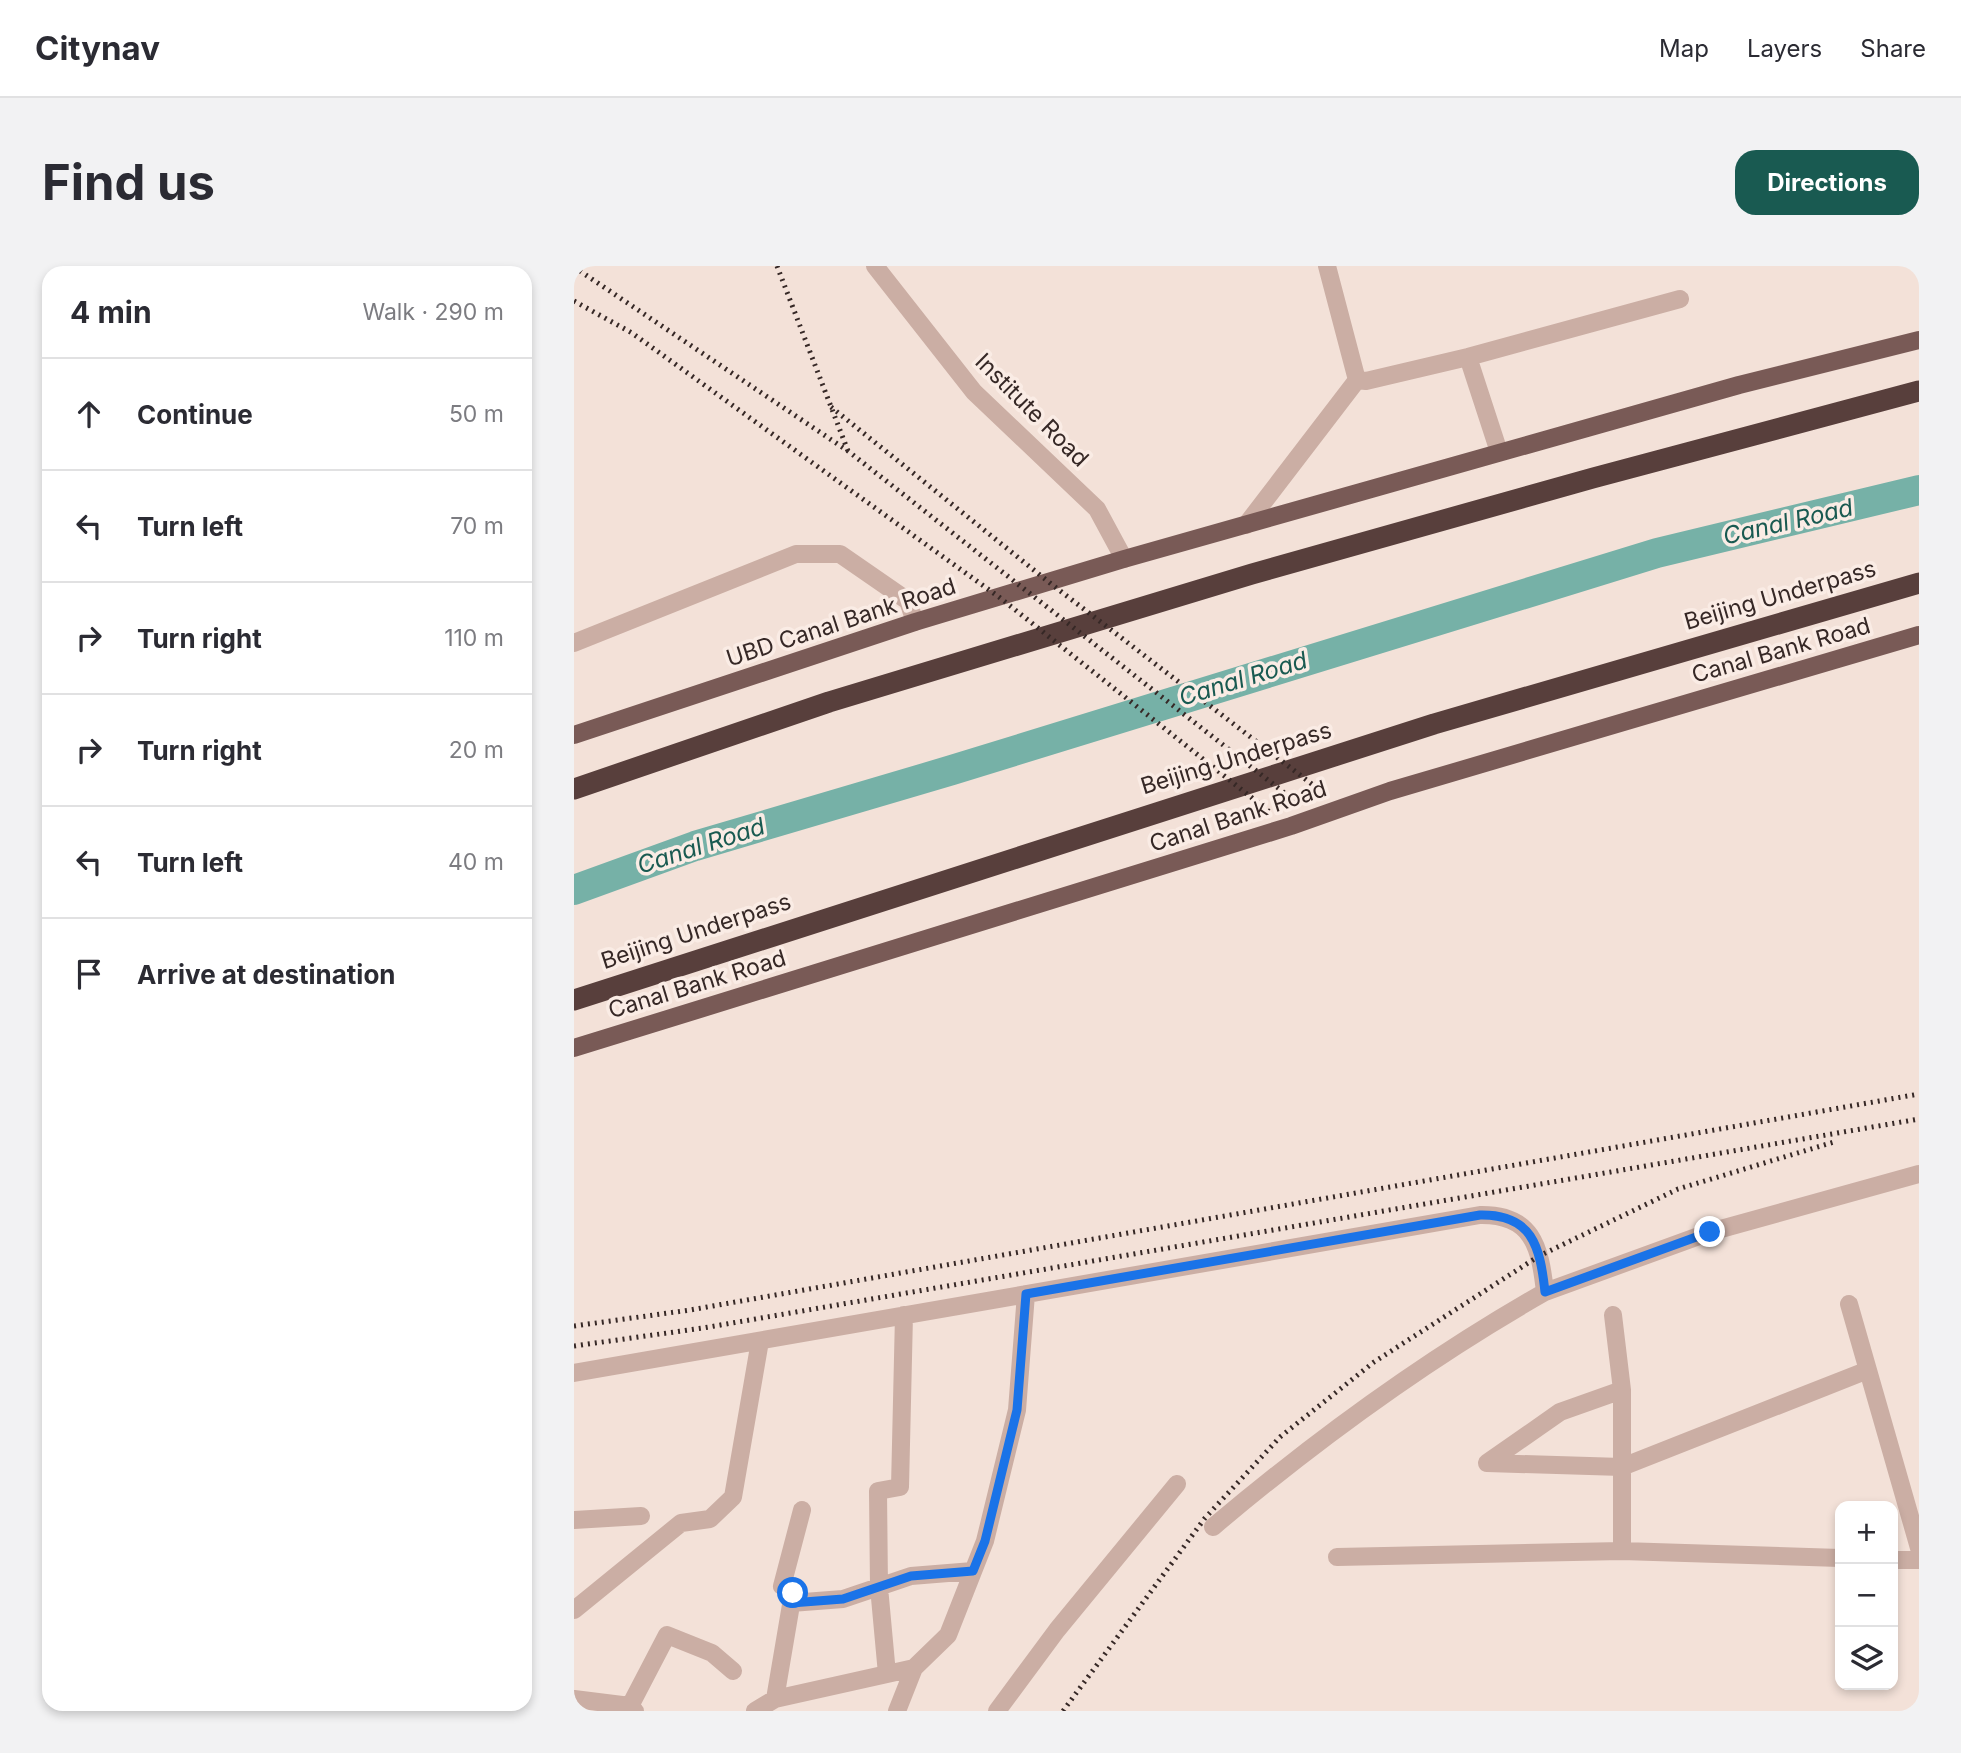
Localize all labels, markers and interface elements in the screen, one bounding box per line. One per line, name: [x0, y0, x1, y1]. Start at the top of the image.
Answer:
text: Citynav: [35, 28, 160, 68]
text: Map: [1659, 34, 1709, 63]
text: Layers: [1747, 34, 1822, 63]
text: Share: [1860, 34, 1926, 63]
button: Directions: [1735, 150, 1919, 215]
text: Find us: [42, 153, 215, 212]
text: 4 min: [70, 294, 152, 330]
text: Walk · 290 m: [362, 298, 504, 326]
street label: Institute Road: [969, 347, 1095, 473]
icon: ahead: [70, 395, 108, 433]
text: Continue: [137, 399, 253, 430]
text: 50 m: [449, 400, 504, 428]
water label: Canal Road: [1720, 492, 1856, 551]
icon: left: [70, 507, 108, 545]
text: Turn left: [137, 511, 243, 542]
text: 70 m: [450, 512, 504, 540]
street label: Beijing Underpass: [1681, 554, 1879, 636]
street label: UBD Canal Bank Road: [723, 572, 959, 672]
street label: Canal Bank Road: [1689, 611, 1873, 689]
icon: right: [70, 619, 108, 657]
text: Turn right: [137, 623, 262, 654]
text: 110 m: [444, 624, 504, 652]
water label: Canal Road: [1175, 645, 1311, 712]
street label: Beijing Underpass: [1137, 716, 1335, 800]
icon: right: [70, 731, 108, 769]
text: Turn right: [137, 735, 262, 766]
text: 20 m: [449, 736, 504, 764]
street label: Canal Bank Road: [1146, 774, 1330, 858]
water label: Canal Road: [633, 811, 769, 880]
icon: left: [70, 843, 108, 881]
text: Turn left: [137, 847, 243, 878]
text: 40 m: [448, 848, 504, 876]
street label: Beijing Underpass: [597, 887, 795, 975]
street label: Canal Bank Road: [605, 944, 789, 1024]
icon: arrive: [70, 955, 108, 993]
text: Arrive at destination: [137, 959, 396, 990]
route end: [1694, 1216, 1725, 1247]
map controls: [1835, 1501, 1898, 1690]
button: +: [1835, 1501, 1898, 1564]
button: −: [1835, 1564, 1898, 1627]
route start: [777, 1577, 808, 1608]
button: layers: [1835, 1627, 1898, 1690]

